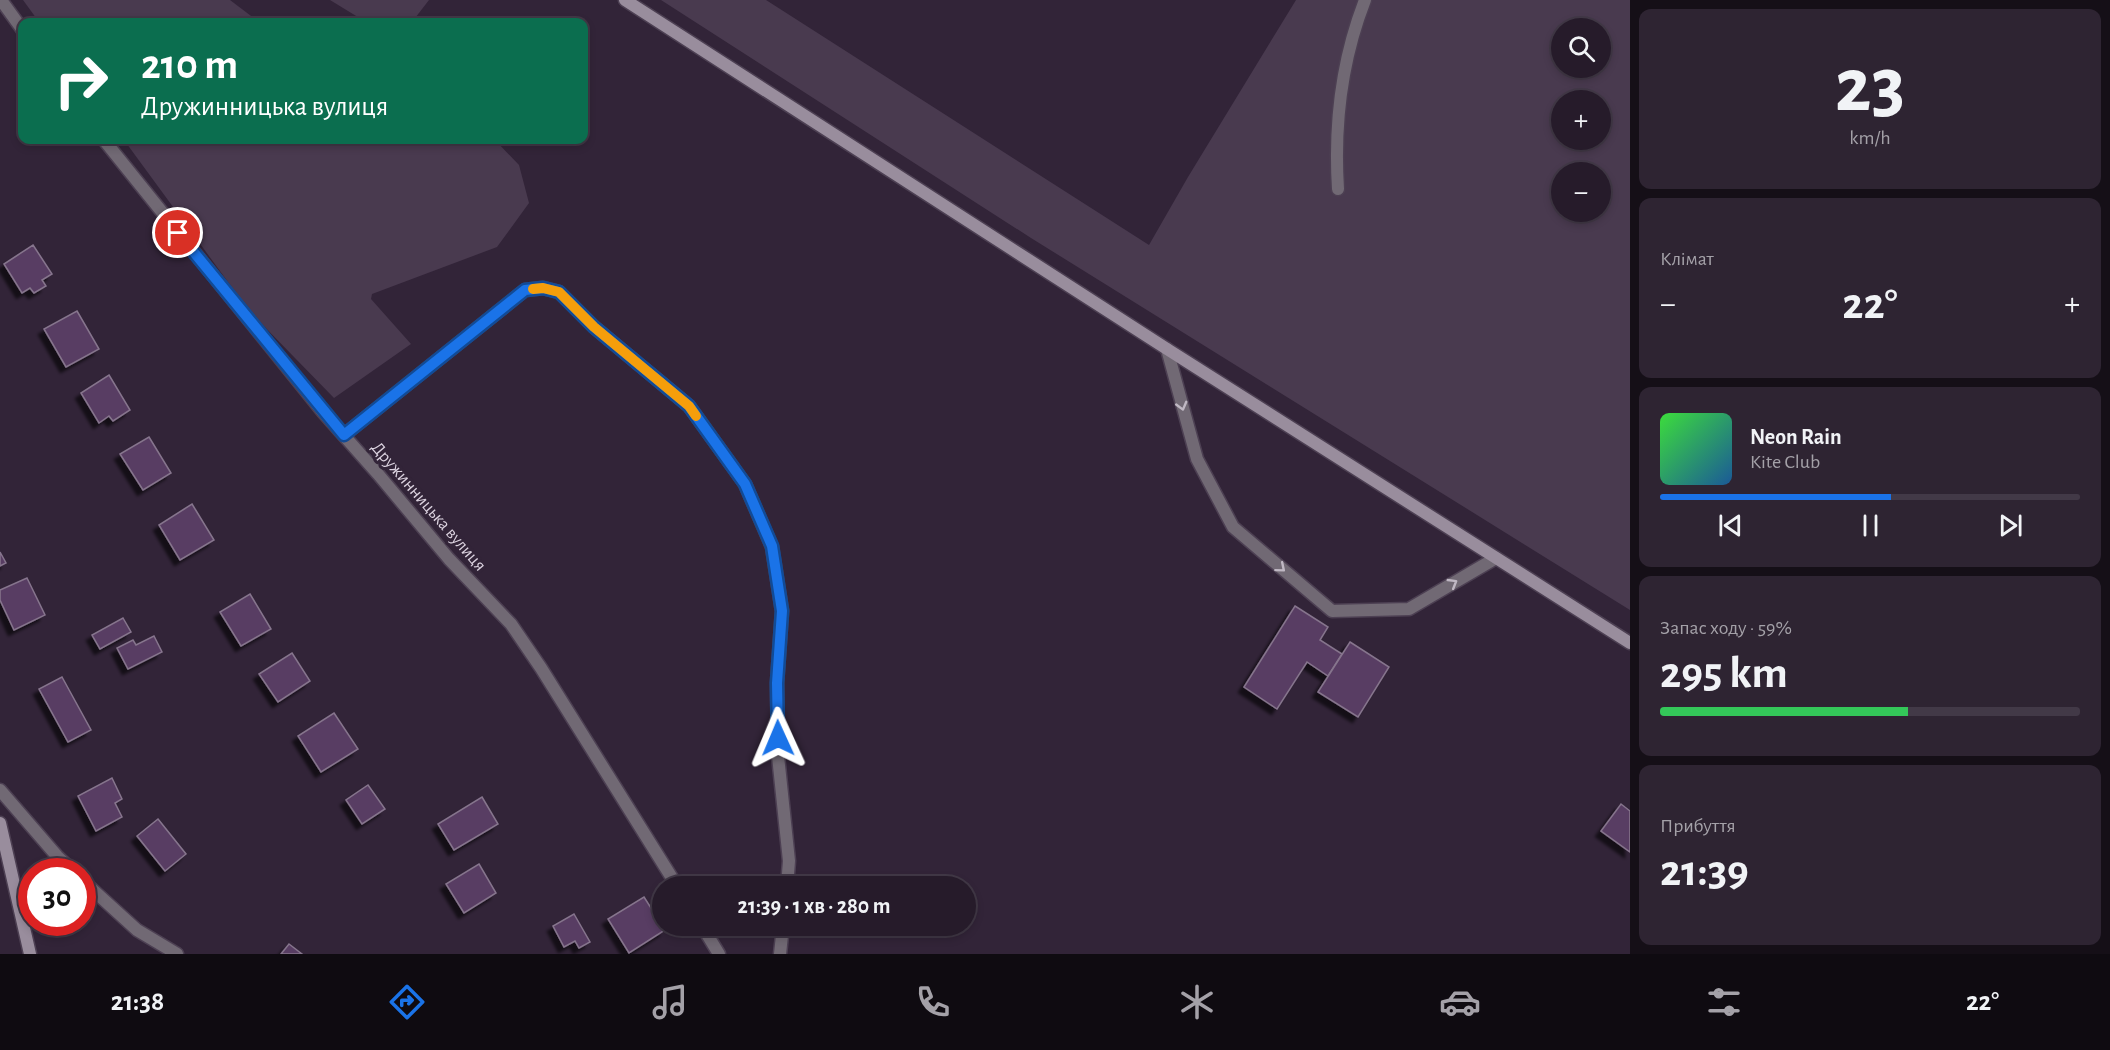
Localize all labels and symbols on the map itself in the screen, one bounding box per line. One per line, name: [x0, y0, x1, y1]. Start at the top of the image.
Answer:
pin: [152, 207, 203, 258]
one-way arrow: [1175, 400, 1188, 410]
street label: Дружинницька вулиця: [367, 439, 489, 575]
one-way arrow: [1274, 560, 1285, 571]
one-way arrow: [1447, 579, 1457, 590]
position arrow: [746, 706, 810, 770]
speed limit sign: 30: [18, 858, 96, 936]

